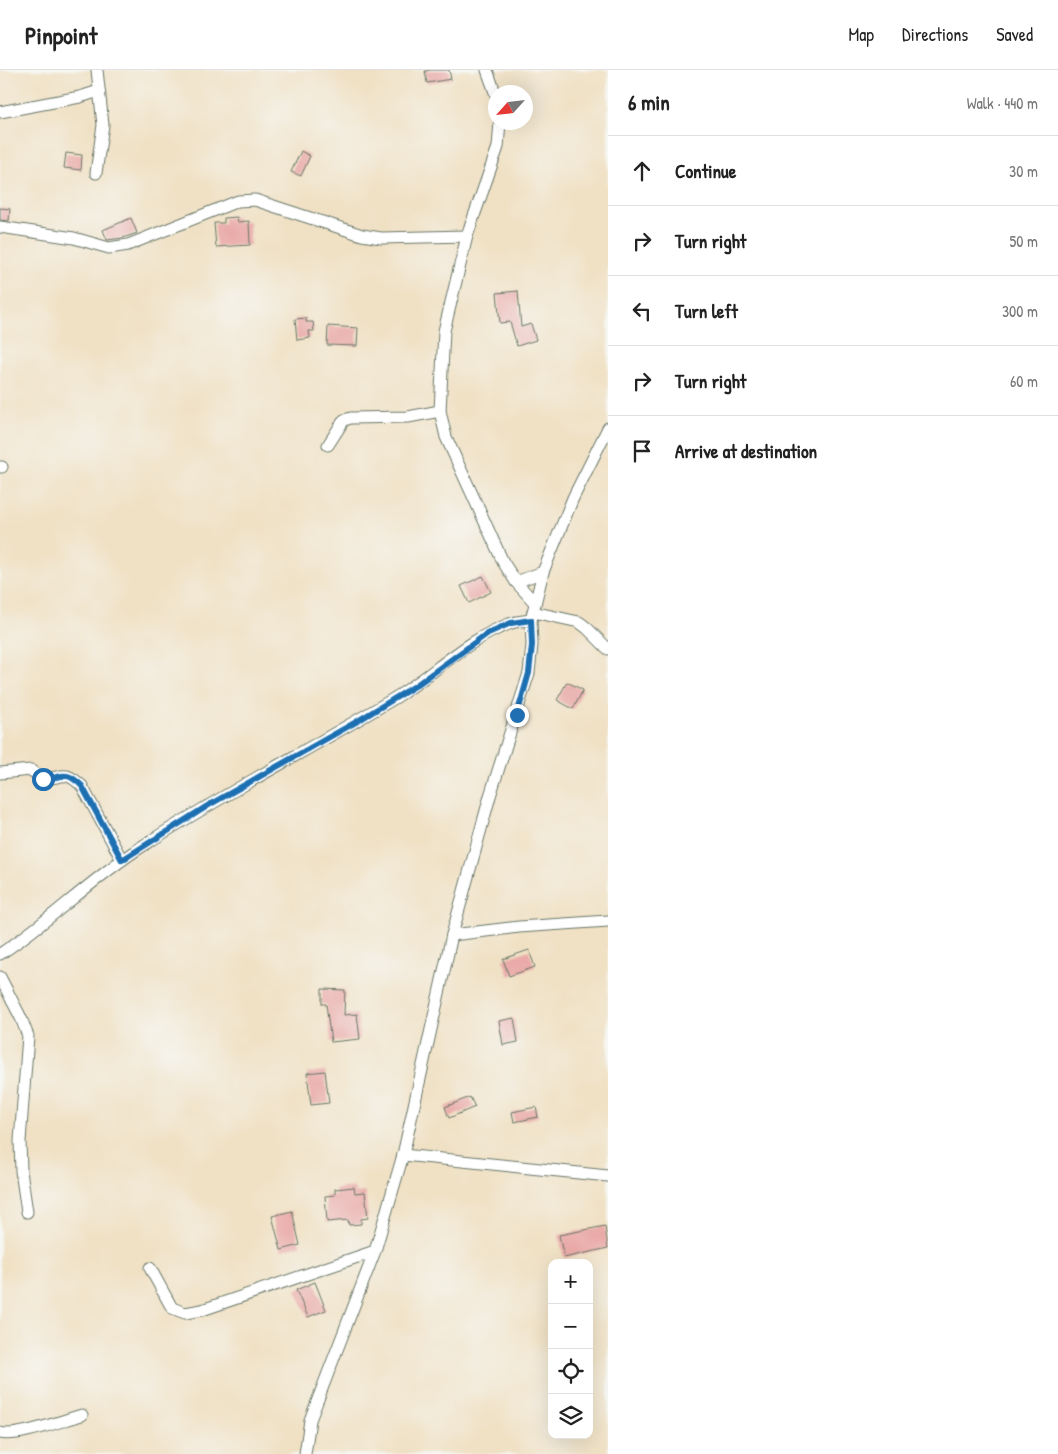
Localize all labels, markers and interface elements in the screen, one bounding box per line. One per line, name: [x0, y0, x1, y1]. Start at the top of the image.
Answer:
text: Pinpoint: [25, 19, 97, 51]
text: Map: [849, 22, 874, 47]
text: Directions: [902, 22, 968, 47]
text: Saved: [996, 22, 1033, 47]
north arrow: [488, 85, 533, 130]
text: 6 min: [628, 88, 670, 117]
text: Walk · 440 m: [967, 92, 1038, 114]
icon: ahead: [628, 157, 656, 185]
text: Continue: [675, 158, 736, 184]
text: 30 m: [1009, 160, 1038, 182]
icon: right: [628, 227, 656, 255]
text: Turn right: [675, 228, 746, 254]
text: 50 m: [1010, 230, 1038, 252]
icon: left: [628, 297, 656, 325]
text: Turn left: [675, 298, 738, 324]
text: 300 m: [1002, 300, 1038, 322]
icon: right: [628, 367, 656, 395]
text: Turn right: [675, 368, 746, 394]
text: 60 m: [1010, 370, 1038, 392]
icon: arrive: [628, 437, 656, 465]
text: Arrive at destination: [675, 438, 817, 464]
route end: [506, 704, 529, 727]
route start: [32, 768, 55, 791]
map controls: [548, 1259, 593, 1439]
button: +: [548, 1259, 593, 1304]
button: −: [548, 1304, 593, 1349]
button: locate: [548, 1349, 593, 1394]
button: layers: [548, 1394, 593, 1439]

